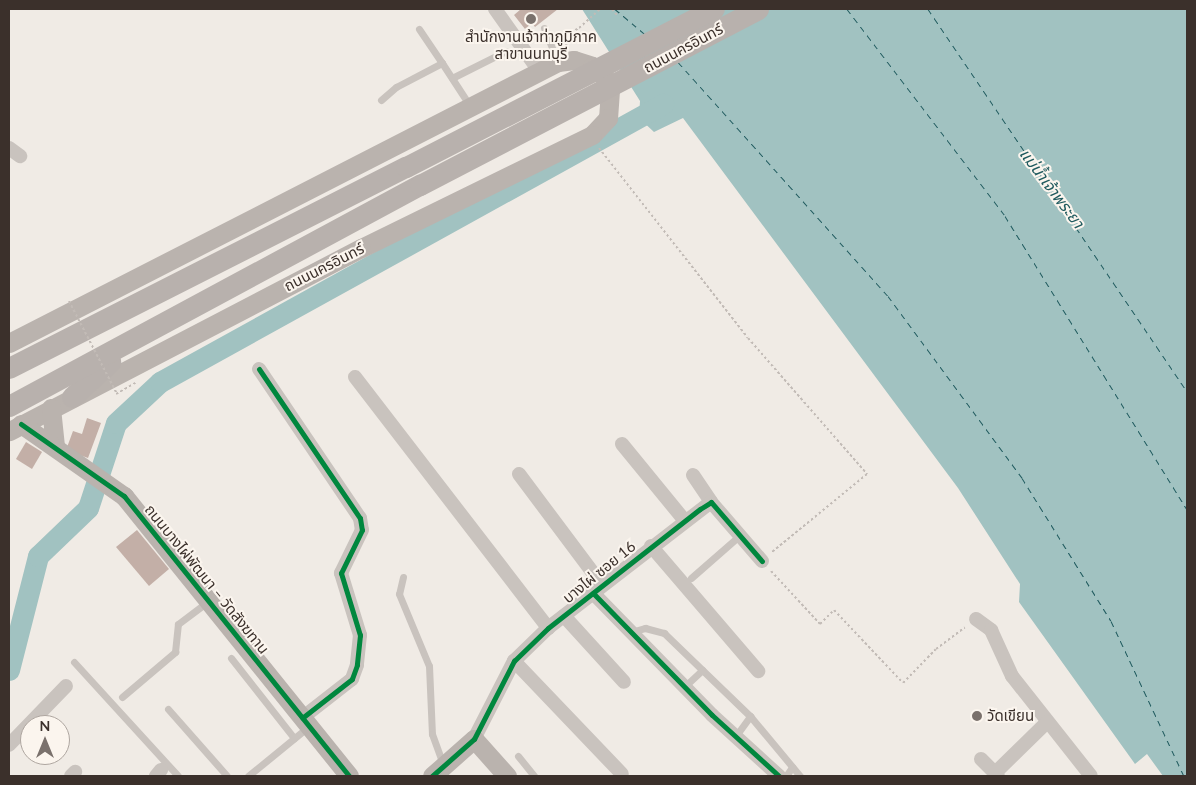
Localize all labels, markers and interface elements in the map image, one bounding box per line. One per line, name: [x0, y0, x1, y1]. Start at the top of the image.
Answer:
marker: สำนักงานเจ้าท่าภูมิภาค สาขานนทบุรี: [525, 13, 537, 25]
street label: ถนนนครอินทร์: [640, 20, 726, 76]
place label: สำนักงานเจ้าท่าภูมิภาค สาขานนทบุรี: [465, 27, 597, 62]
water label: แม่น้ำเจ้าพระยา: [1016, 144, 1088, 232]
street label: ถนนนครอินทร์: [281, 239, 367, 295]
street label: ถนนบางไผ่พัฒนา – วัดสังฆทาน: [141, 501, 273, 657]
street label: บางไผ่ ซอย 16: [559, 537, 639, 607]
place label: วัดเขียน: [987, 707, 1034, 725]
marker: วัดเขียน: [971, 710, 983, 722]
north arrow: [20, 715, 70, 765]
text: N: [40, 717, 50, 734]

